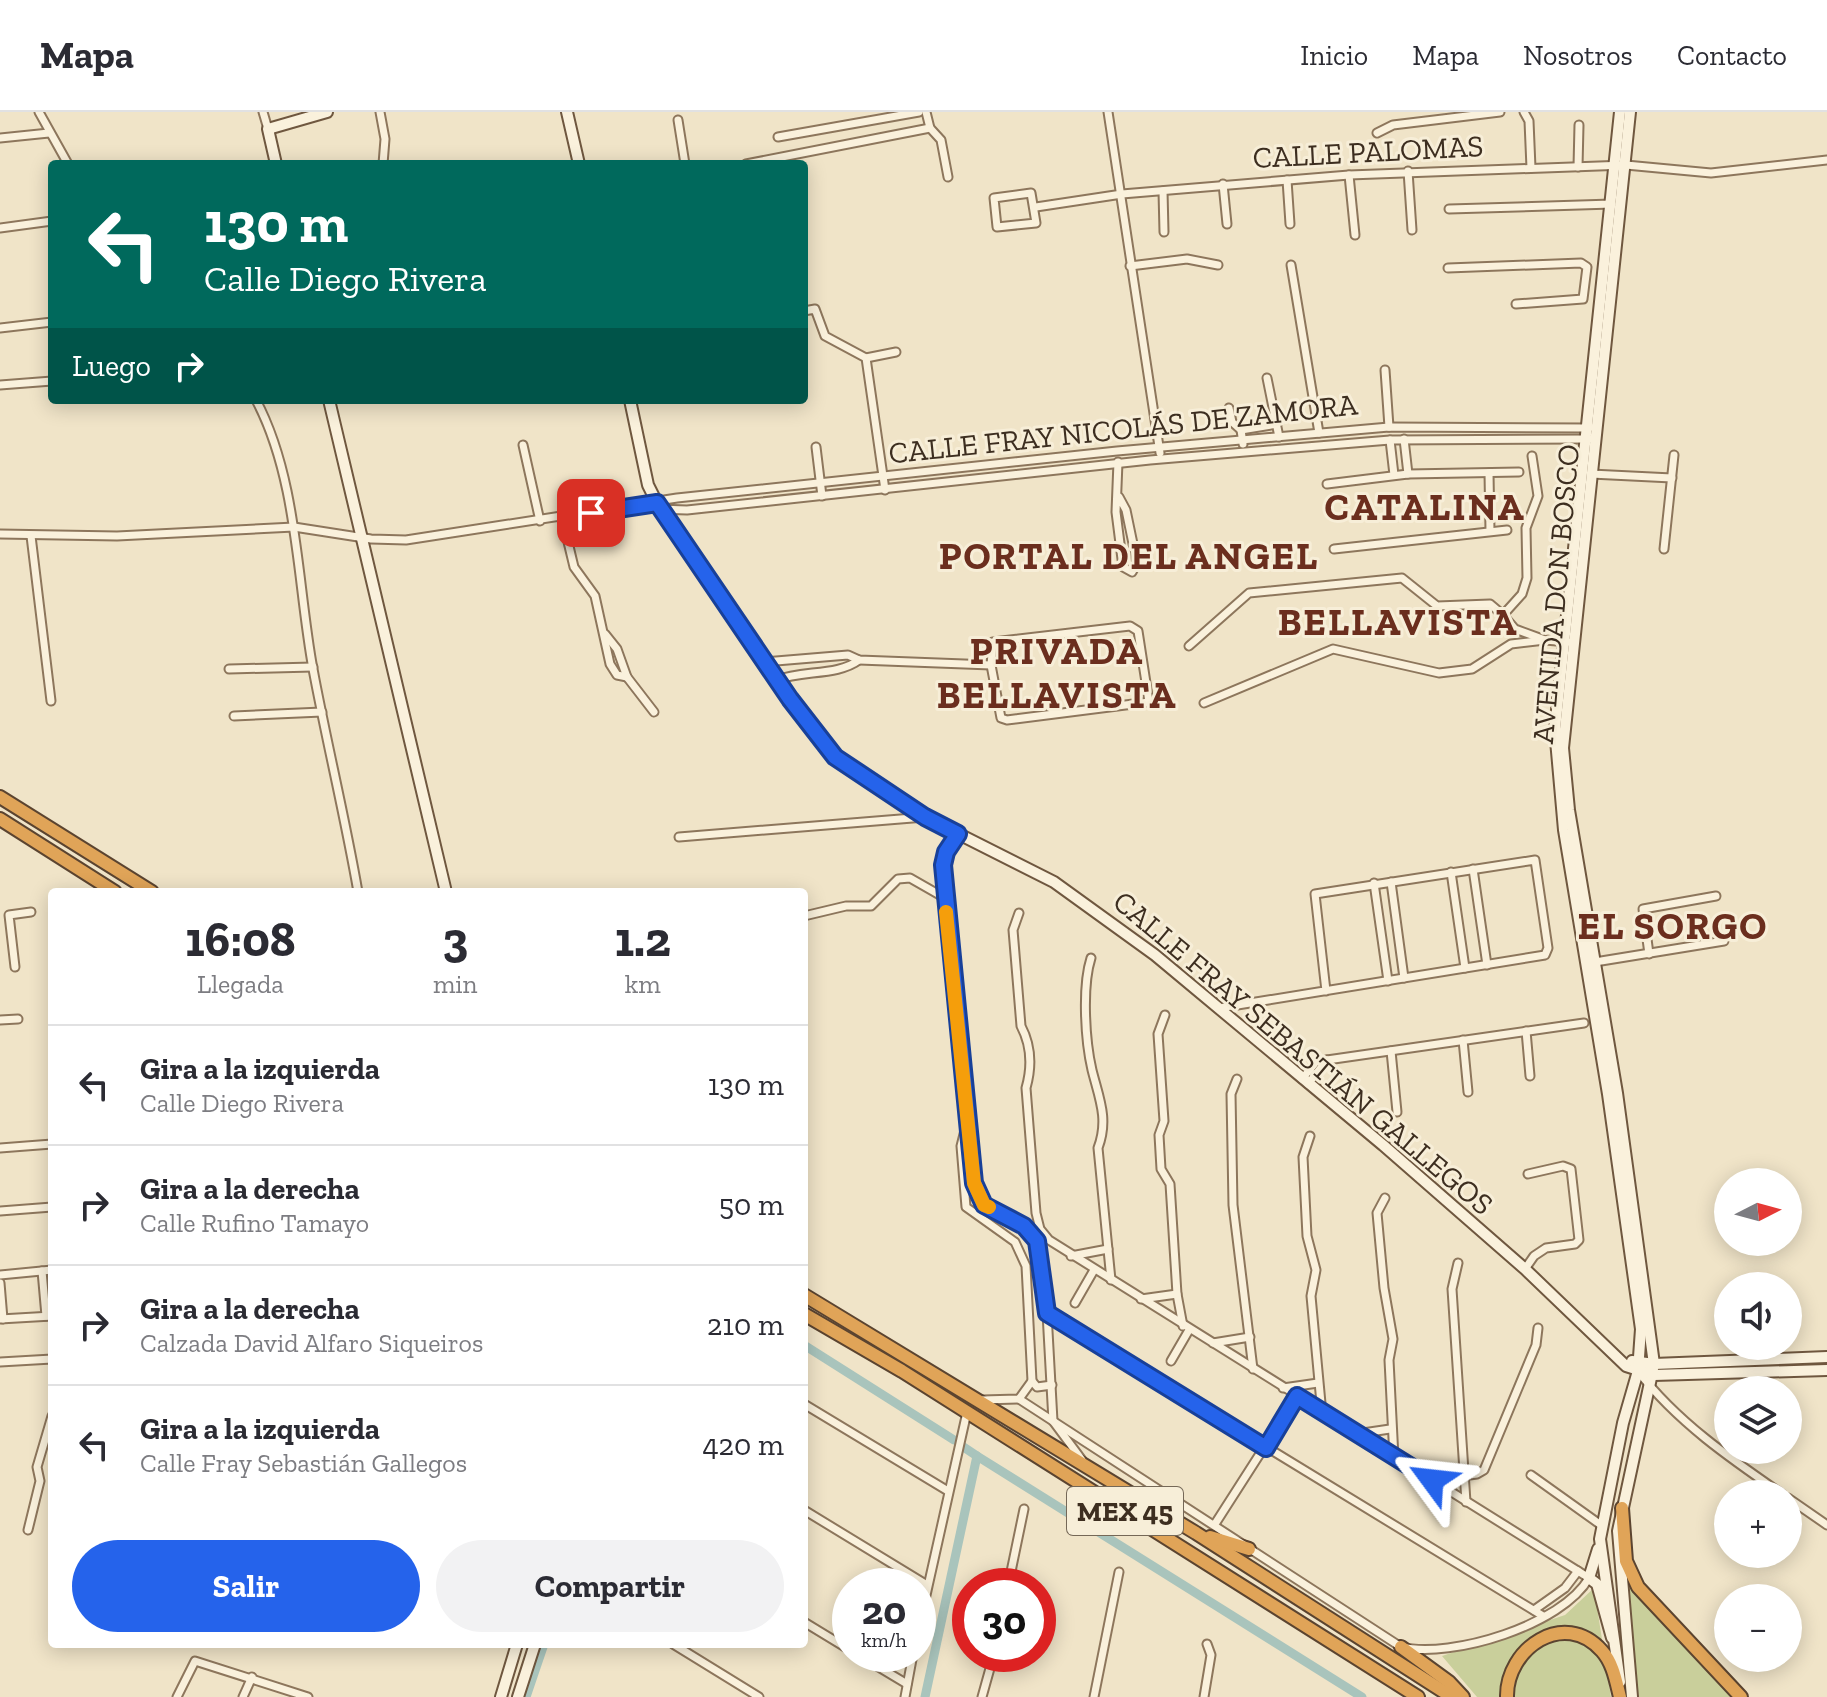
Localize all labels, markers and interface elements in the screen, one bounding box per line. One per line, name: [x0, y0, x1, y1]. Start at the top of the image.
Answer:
text: Mapa: [40, 32, 134, 78]
text: Inicio: [1300, 39, 1368, 72]
text: Mapa: [1412, 39, 1479, 72]
text: Nosotros: [1523, 39, 1633, 72]
text: Contacto: [1677, 39, 1787, 72]
street label: CALLE PALOMAS: [1252, 128, 1484, 176]
text: 130 m: [204, 189, 348, 256]
icon: left: [72, 192, 176, 296]
text: Calle Diego Rivera: [204, 257, 487, 300]
icon: right: [167, 344, 211, 388]
text: Luego: [72, 348, 151, 384]
street label: CALLE FRAY NICOLÁS DE ZAMORA: [887, 386, 1360, 472]
street label: AVENIDA DON BOSCO: [1525, 443, 1587, 745]
pin: [557, 479, 625, 547]
district label: CATALINA: [1324, 484, 1526, 530]
icon: arrive: [569, 491, 613, 535]
district label: PORTAL DEL ANGEL: [939, 533, 1319, 579]
district label: BELLAVISTA: [1278, 599, 1518, 645]
district label: PRIVADA BELLAVISTA: [937, 628, 1177, 718]
street label: CALLE FRAY SEBASTIÁN GALLEGOS: [1106, 883, 1500, 1223]
district label: EL SORGO: [1578, 903, 1768, 949]
text: 16:08: [185, 911, 296, 968]
text: 3: [442, 911, 468, 968]
text: 1.2: [615, 911, 671, 968]
text: Llegada: [197, 968, 284, 1000]
text: min: [433, 968, 478, 1000]
text: km: [625, 968, 661, 1000]
text: Gira a la izquierda: [140, 1051, 380, 1087]
icon: left: [72, 1063, 116, 1107]
text: 130 m: [708, 1067, 784, 1103]
text: Calle Diego Rivera: [140, 1087, 344, 1119]
north arrow: [1714, 1168, 1802, 1256]
map controls: [1714, 1168, 1802, 1672]
text: Gira a la derecha: [140, 1171, 360, 1207]
icon: right: [72, 1183, 116, 1227]
text: 50 m: [719, 1187, 784, 1223]
text: Calle Rufino Tamayo: [140, 1207, 369, 1239]
button: sound: [1714, 1272, 1802, 1360]
text: Gira a la derecha: [140, 1291, 360, 1327]
icon: right: [72, 1303, 116, 1347]
text: 210 m: [707, 1307, 784, 1343]
text: Calzada David Alfaro Siqueiros: [140, 1327, 483, 1359]
button: layers: [1714, 1376, 1802, 1464]
text: Gira a la izquierda: [140, 1411, 380, 1447]
icon: left: [72, 1423, 116, 1467]
text: 420 m: [702, 1427, 784, 1463]
position arrow: [1390, 1438, 1474, 1522]
text: Calle Fray Sebastián Gallegos: [140, 1447, 467, 1479]
button: +: [1714, 1480, 1802, 1568]
road number: MEX 45: [1067, 1487, 1183, 1535]
button: Salir: [72, 1540, 420, 1632]
button: Compartir: [436, 1540, 784, 1632]
speed limit sign: 30: [952, 1568, 1056, 1672]
button: −: [1714, 1584, 1802, 1672]
text: 20: [862, 1586, 906, 1634]
text: km/h: [861, 1628, 907, 1652]

